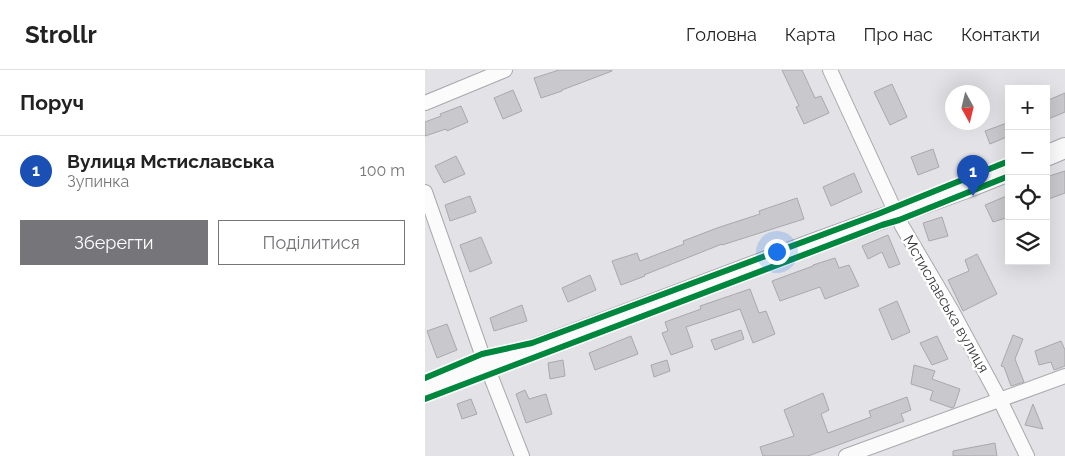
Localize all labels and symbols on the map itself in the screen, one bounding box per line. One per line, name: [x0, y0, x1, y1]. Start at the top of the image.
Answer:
north arrow: [945, 85, 990, 130]
pin: 1: [957, 155, 989, 196]
street label: Мстиславська вулиця: [899, 232, 993, 376]
your location: [764, 239, 790, 265]

